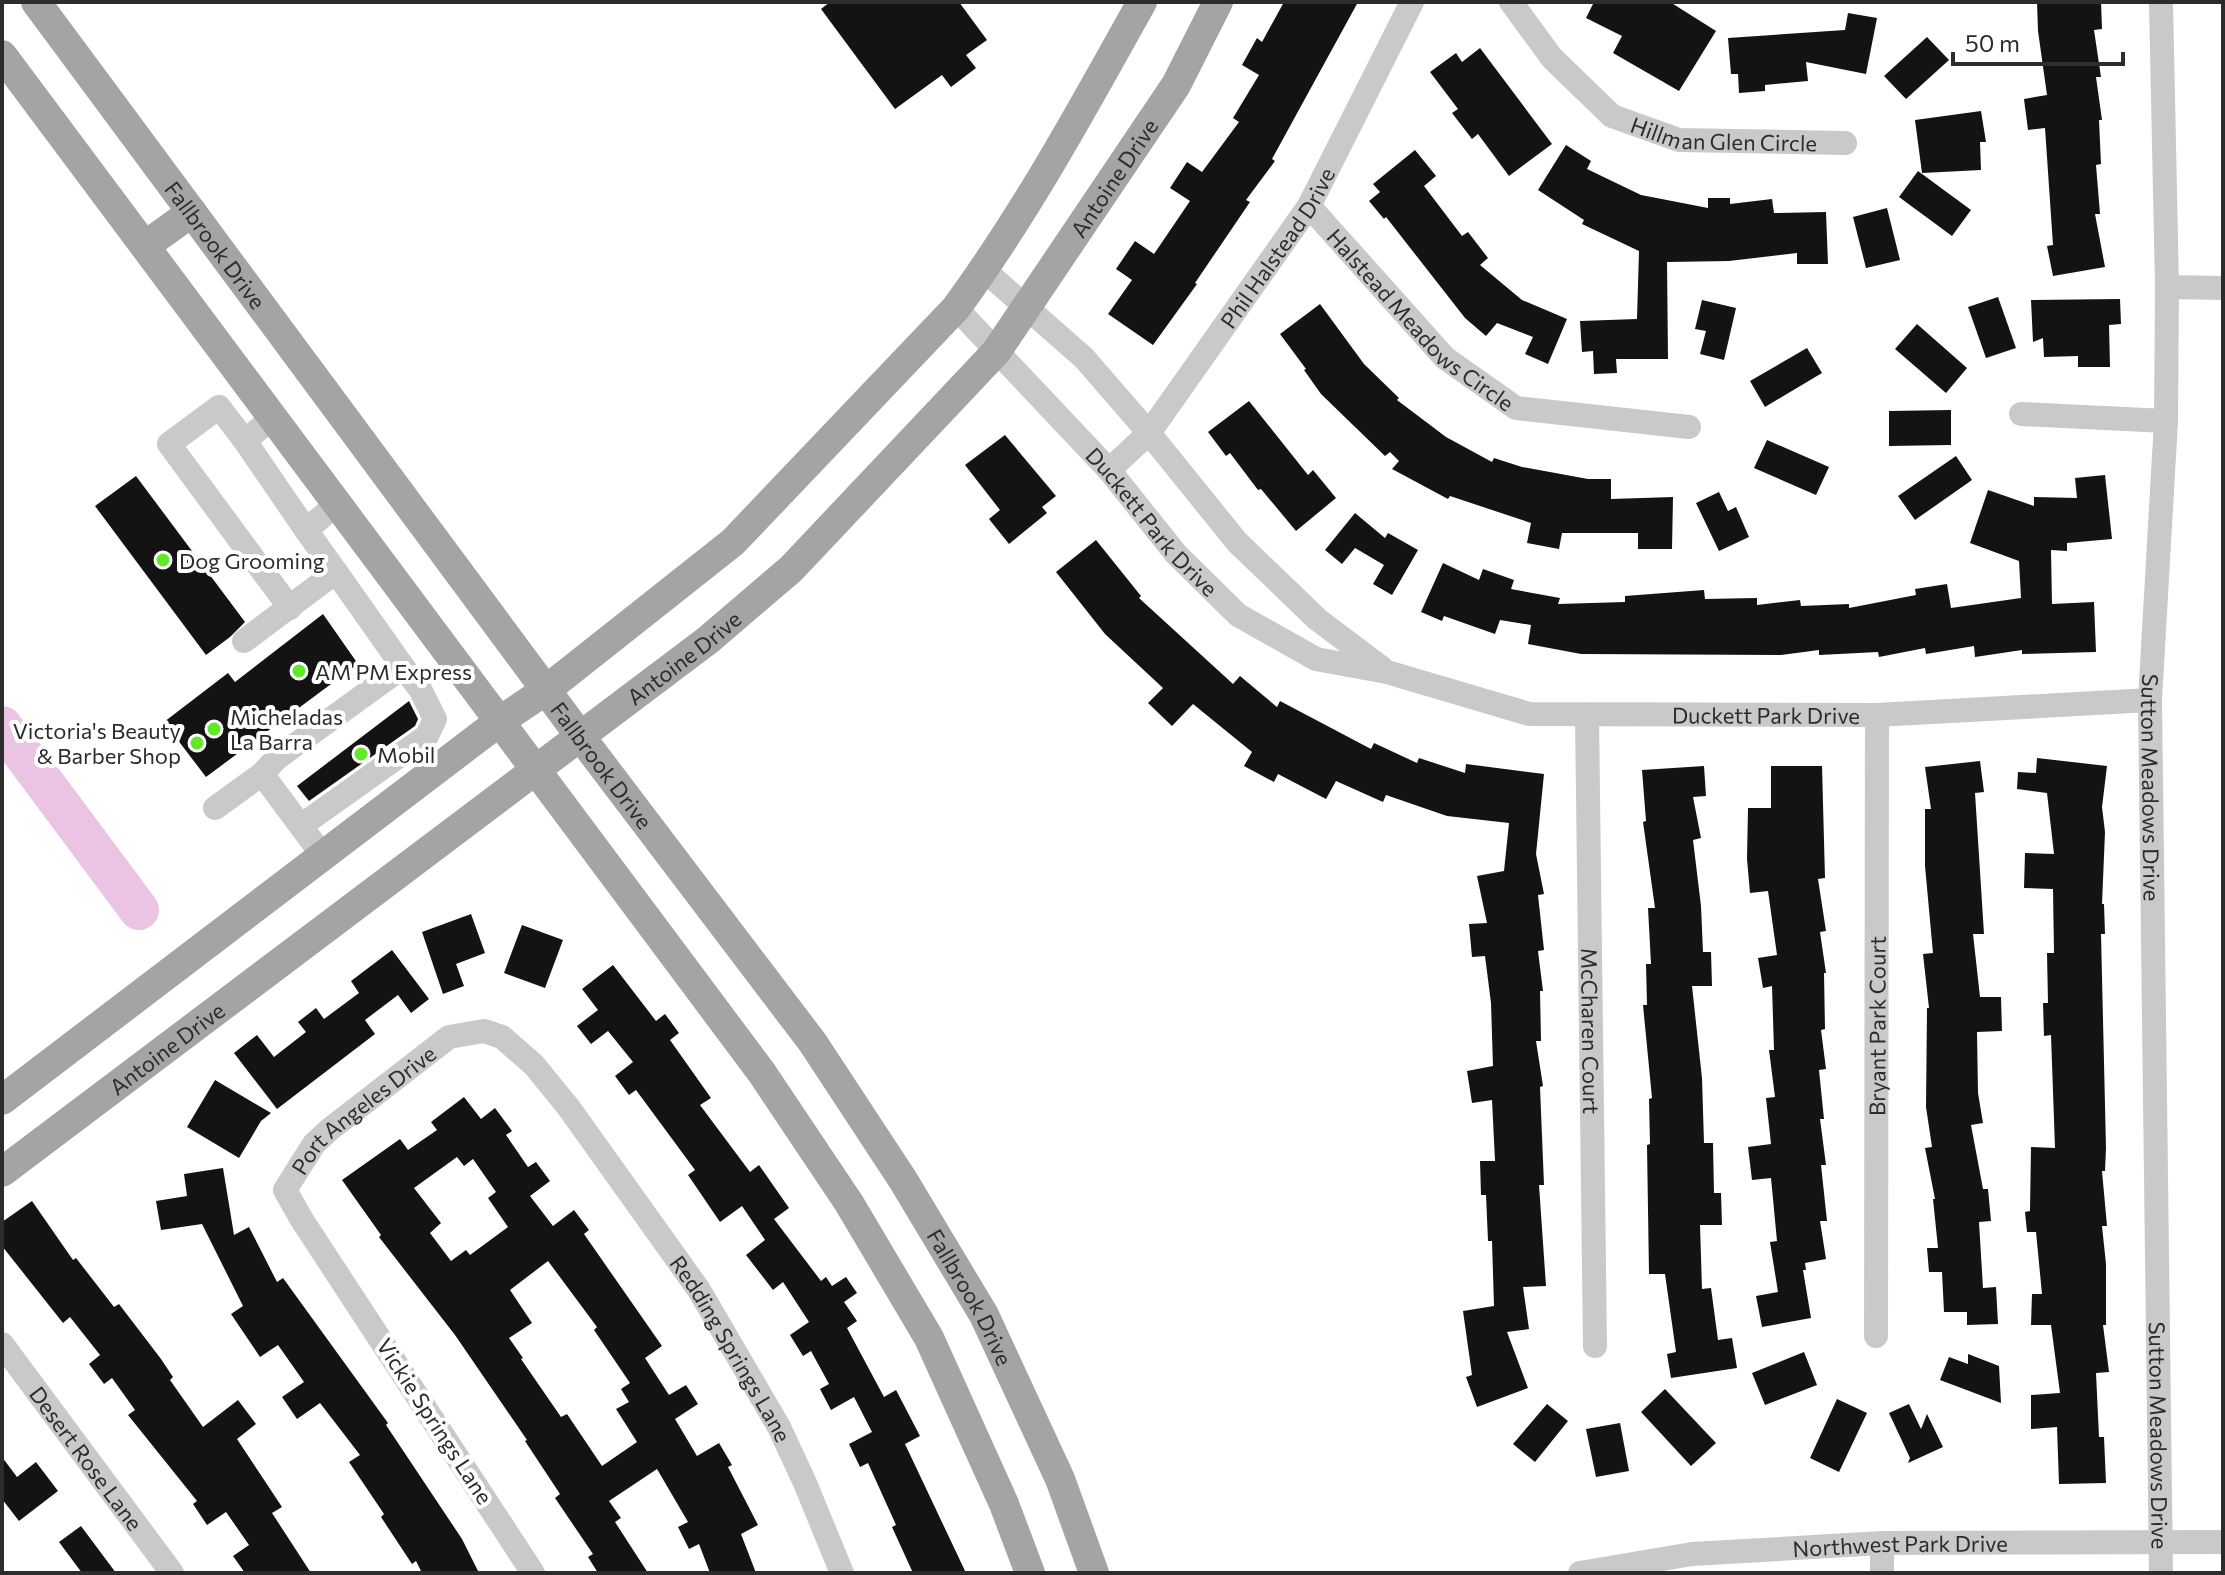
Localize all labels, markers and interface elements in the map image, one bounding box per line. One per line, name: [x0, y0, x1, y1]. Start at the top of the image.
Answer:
scale bar: [1953, 16, 2123, 66]
text: 50 m: [1965, 28, 2020, 57]
street label: Hillman Glen Circle: [1627, 110, 1817, 156]
street label: Antoine Drive: [1064, 113, 1163, 242]
street label: Phil Halstead Drive: [1214, 163, 1340, 333]
street label: Fallbrook Drive: [160, 176, 272, 314]
street label: Halstead Meadows Circle: [1322, 223, 1520, 416]
street label: Duckett Park Drive: [1081, 441, 1224, 601]
place label: Dog Grooming: [179, 547, 325, 574]
marker: Dog Grooming: [154, 551, 172, 569]
street label: Antoine Drive: [621, 605, 746, 710]
place label: AM PM Express: [315, 658, 472, 685]
marker: AM PM Express: [290, 662, 308, 680]
street label: Sutton Meadows Drive: [2136, 673, 2166, 901]
street label: Fallbrook Drive: [546, 696, 659, 834]
street label: Duckett Park Drive: [1672, 701, 1860, 728]
place label: Micheladas La Barra: [230, 703, 343, 755]
place label: Victoria's Beauty & Barber Shop: [13, 717, 181, 769]
marker: Micheladas La Barra: [205, 720, 223, 738]
marker: Victoria's Beauty & Barber Shop: [188, 734, 206, 752]
place label: Mobil: [377, 741, 435, 768]
marker: Mobil: [352, 745, 370, 763]
street label: Bryant Park Court: [1863, 936, 1890, 1116]
street label: McCharen Court: [1576, 948, 1606, 1114]
street label: Antoine Drive: [104, 996, 229, 1100]
street label: Port Angeles Drive: [285, 1039, 441, 1179]
street label: Fallbrook Drive: [922, 1224, 1019, 1369]
street label: Redding Springs Lane: [665, 1250, 797, 1446]
street label: Sutton Meadows Drive: [2144, 1321, 2174, 1549]
street label: Vickie Springs Lane: [371, 1333, 499, 1509]
street label: Desert Rose Lane: [24, 1381, 149, 1535]
street label: Northwest Park Drive: [1792, 1529, 2008, 1562]

